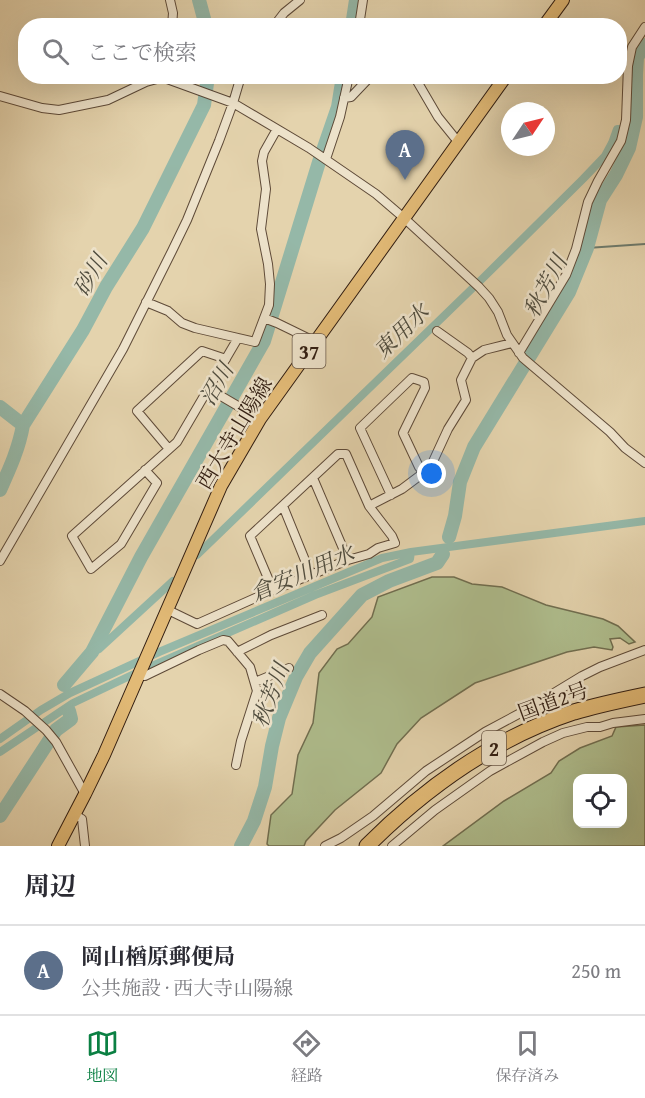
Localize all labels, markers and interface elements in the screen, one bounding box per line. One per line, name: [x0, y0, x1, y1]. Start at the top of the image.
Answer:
search box: [18, 18, 627, 84]
icon: search: [39, 35, 72, 68]
text: ここで検索: [87, 36, 197, 68]
north arrow: [501, 102, 555, 156]
pin: A: [386, 130, 424, 180]
water label: 砂川: [65, 246, 116, 302]
water label: 秋芳川: [515, 248, 576, 323]
water label: 東用水: [366, 295, 437, 365]
road number: 37: [292, 334, 326, 368]
water label: 沼川: [191, 355, 242, 411]
street label: 西大寺山陽線: [188, 371, 280, 495]
your location: [417, 459, 446, 488]
water label: 倉安川用水: [245, 536, 361, 609]
water label: 秋芳川: [243, 657, 297, 732]
street label: 国道2号: [513, 674, 593, 728]
road number: 2: [482, 731, 506, 765]
map controls: [573, 774, 627, 828]
button: locate: [573, 774, 627, 828]
text: 周辺: [24, 866, 76, 905]
text: 岡山楢原郵便局: [81, 940, 235, 972]
text: A: [37, 956, 50, 985]
text: 250 m: [571, 956, 621, 985]
text: 公共施設 · 西大寺山陽線: [81, 973, 293, 1002]
tab: 地図: [86, 1027, 119, 1087]
tab: 経路: [290, 1027, 323, 1087]
tab: 保存済み: [495, 1027, 559, 1087]

